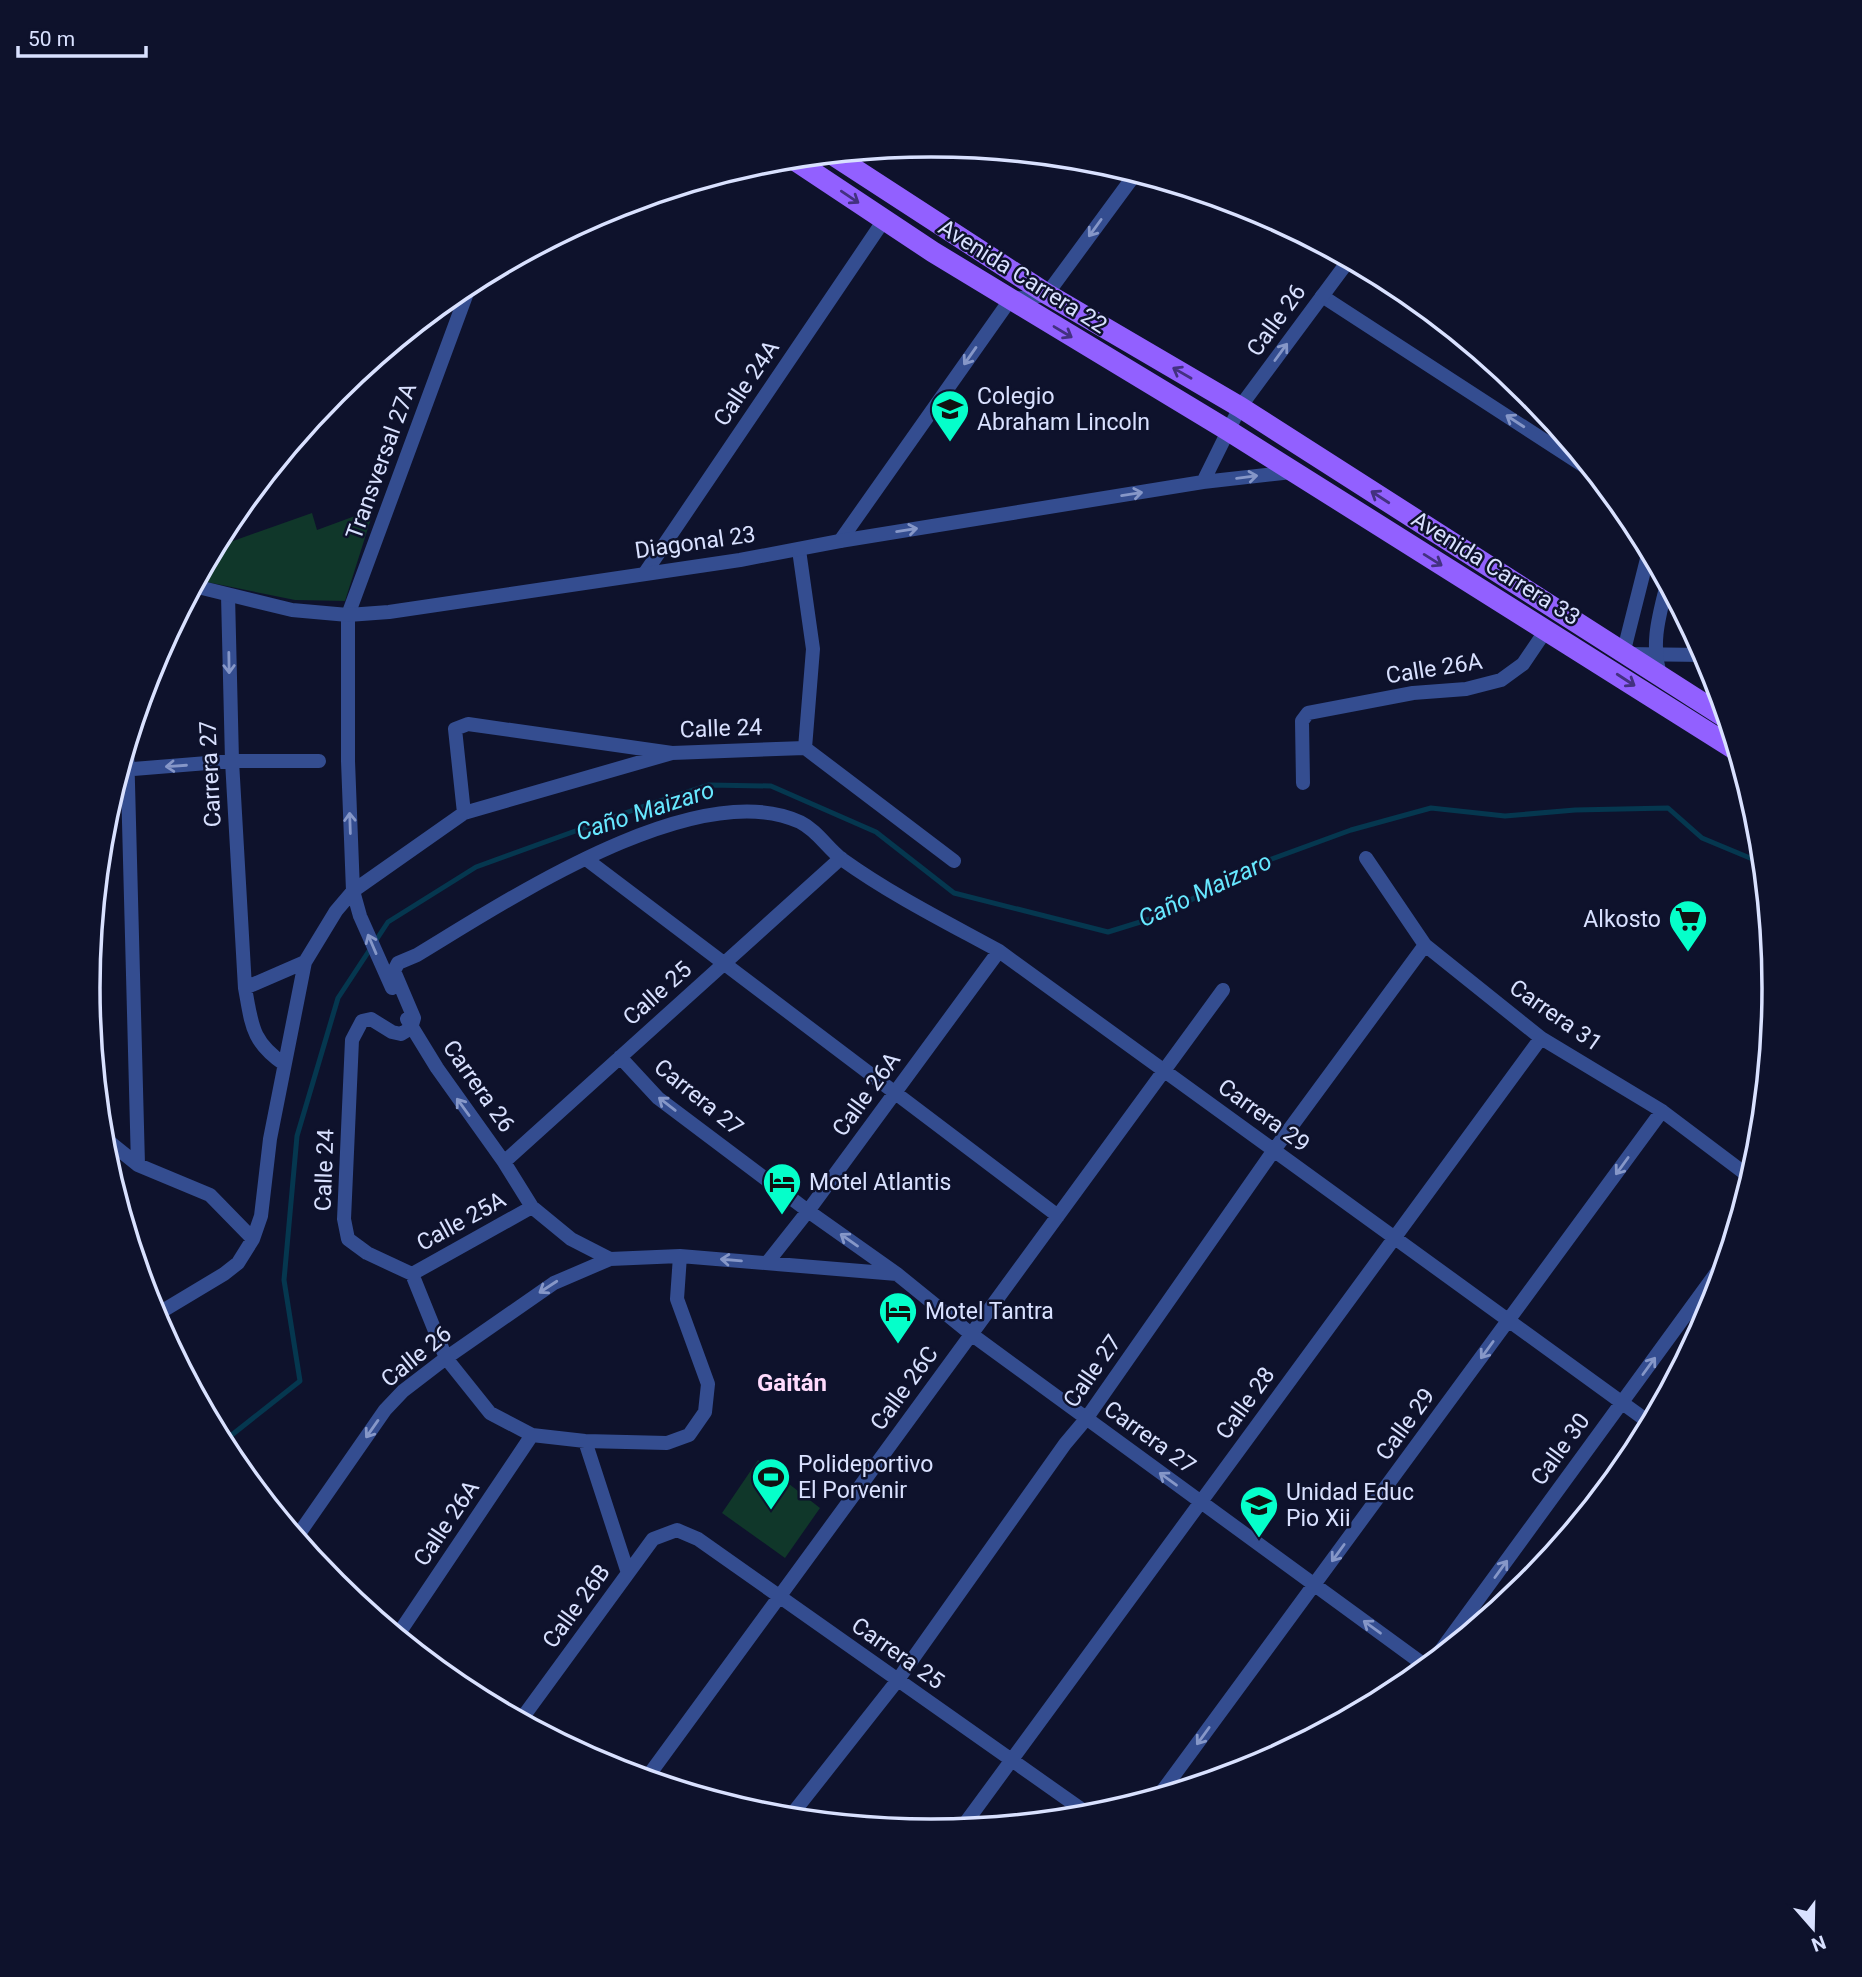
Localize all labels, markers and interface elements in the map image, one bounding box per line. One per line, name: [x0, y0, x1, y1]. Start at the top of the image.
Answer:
scale bar: [18, 14, 145, 58]
text: 50 m: [28, 27, 75, 51]
one-way arrow: [840, 190, 859, 204]
street label: Avenida Carrera 22: [933, 214, 1112, 339]
one-way arrow: [1088, 219, 1103, 237]
street label: Calle 26: [1241, 279, 1312, 362]
one-way arrow: [1052, 325, 1072, 339]
street label: Calle 24A: [708, 335, 785, 431]
one-way arrow: [1273, 343, 1288, 362]
one-way arrow: [963, 346, 977, 365]
one-way arrow: [1172, 365, 1192, 379]
street label: Transversal 27A: [341, 379, 422, 543]
place label: Colegio Abraham Lincoln: [977, 383, 1150, 436]
school or university icon: Colegio Abraham Lincoln: [929, 388, 971, 443]
one-way arrow: [1506, 414, 1525, 428]
one-way arrow: [1236, 470, 1258, 483]
one-way arrow: [1120, 487, 1143, 500]
one-way arrow: [1370, 490, 1390, 504]
street label: Avenida Carrera 33: [1406, 506, 1585, 631]
street label: Diagonal 23: [633, 521, 757, 564]
one-way arrow: [895, 523, 918, 536]
one-way arrow: [1422, 553, 1442, 567]
street label: Calle 26A: [1384, 648, 1484, 689]
one-way arrow: [223, 651, 236, 674]
one-way arrow: [1616, 672, 1635, 687]
street label: Calle 24: [679, 714, 763, 743]
street label: Carrera 27: [194, 720, 227, 828]
one-way arrow: [165, 759, 188, 772]
water label: Caño Maizaro: [572, 775, 718, 847]
one-way arrow: [344, 811, 357, 834]
water label: Caño Maizaro: [1134, 847, 1276, 933]
supermarket icon: Alkosto: [1667, 898, 1709, 953]
place label: Alkosto: [1583, 906, 1661, 933]
one-way arrow: [365, 934, 378, 956]
street label: Calle 25: [618, 956, 697, 1031]
street label: Carrera 31: [1504, 974, 1607, 1057]
street label: Carrera 26: [437, 1035, 520, 1138]
street label: Calle 26A: [827, 1047, 906, 1142]
street label: Carrera 27: [649, 1053, 749, 1141]
street label: Carrera 29: [1213, 1073, 1315, 1158]
one-way arrow: [658, 1096, 676, 1111]
one-way arrow: [456, 1098, 471, 1117]
street label: Calle 24: [310, 1128, 339, 1212]
one-way arrow: [1615, 1157, 1630, 1176]
hotel icon: Motel Atlantis: [761, 1161, 803, 1216]
place label: Motel Atlantis: [809, 1169, 951, 1196]
street label: Calle 25A: [412, 1186, 510, 1257]
one-way arrow: [840, 1233, 859, 1247]
one-way arrow: [720, 1253, 743, 1266]
one-way arrow: [539, 1280, 558, 1295]
hotel icon: Motel Tantra: [877, 1290, 919, 1345]
place label: Motel Tantra: [925, 1298, 1054, 1325]
street label: Calle 26: [376, 1320, 457, 1393]
street label: Calle 27: [1058, 1330, 1127, 1413]
one-way arrow: [1480, 1340, 1494, 1359]
street label: Calle 26C: [865, 1341, 944, 1436]
one-way arrow: [1642, 1357, 1656, 1376]
street label: Calle 28: [1210, 1362, 1281, 1445]
district label: Gaitán: [757, 1369, 827, 1397]
street label: Calle 29: [1370, 1383, 1441, 1466]
street label: Carrera 27: [1099, 1395, 1201, 1480]
street label: Calle 30: [1525, 1408, 1596, 1491]
one-way arrow: [365, 1419, 379, 1438]
place label: Polideportivo El Porvenir: [798, 1451, 933, 1504]
sports icon: Polideportivo El Porvenir: [750, 1456, 792, 1511]
one-way arrow: [1160, 1471, 1178, 1486]
street label: Calle 26A: [408, 1475, 485, 1571]
place label: Unidad Educ Pio Xii: [1286, 1479, 1414, 1532]
school or university icon: Unidad Educ Pio Xii: [1238, 1484, 1280, 1539]
one-way arrow: [1331, 1543, 1345, 1562]
street label: Calle 26B: [537, 1559, 616, 1653]
one-way arrow: [1493, 1560, 1508, 1579]
street label: Carrera 25: [846, 1612, 949, 1695]
one-way arrow: [1363, 1620, 1382, 1634]
one-way arrow: [1196, 1726, 1210, 1745]
north arrow: [1778, 1893, 1848, 1963]
text: N: [1808, 1930, 1829, 1957]

